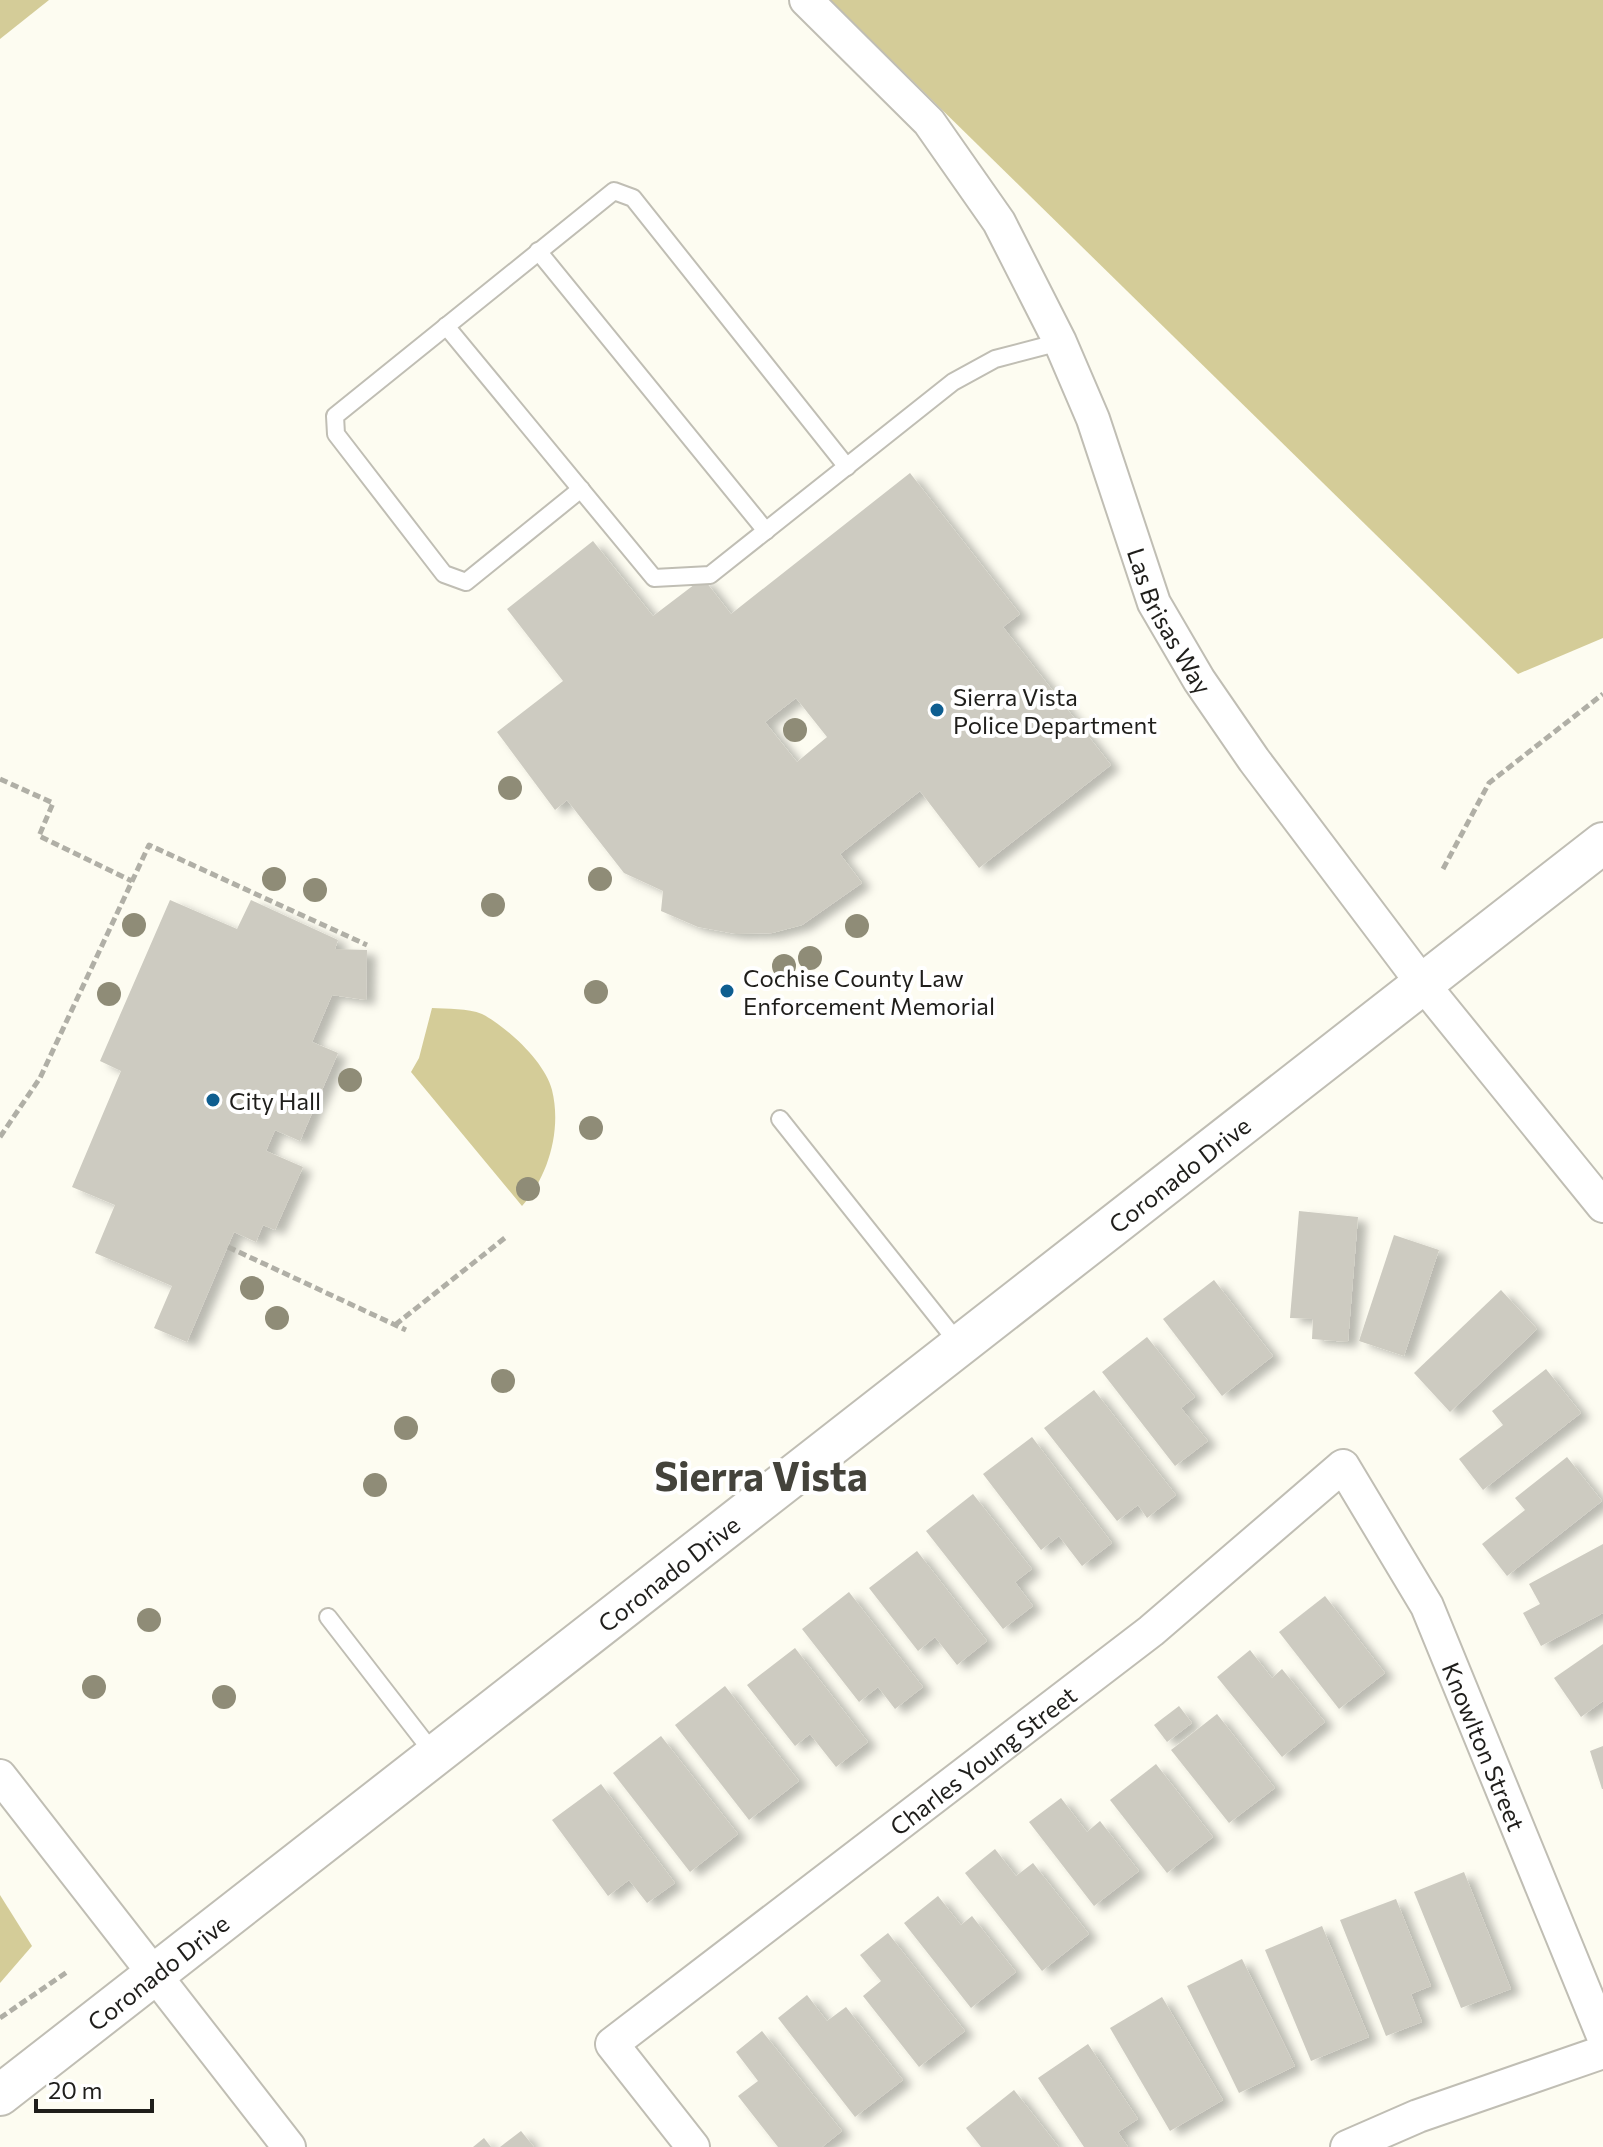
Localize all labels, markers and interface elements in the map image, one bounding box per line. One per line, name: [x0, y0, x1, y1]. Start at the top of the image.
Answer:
street label: Las Brisas Way: [1122, 544, 1218, 699]
place label: Sierra Vista Police Department: [953, 682, 1157, 739]
marker: Sierra Vista Police Department: [928, 701, 946, 719]
place label: Cochise County Law Enforcement Memorial: [743, 963, 995, 1020]
marker: Cochise County Law Enforcement Memorial: [718, 982, 736, 1000]
place label: City Hall: [229, 1086, 321, 1115]
marker: City Hall: [204, 1091, 222, 1109]
street label: Coronado Drive: [1103, 1110, 1256, 1238]
district label: Sierra Vista: [654, 1450, 868, 1499]
street label: Coronado Drive: [592, 1509, 745, 1637]
street label: Knowlton Street: [1437, 1658, 1532, 1835]
street label: Charles Young Street: [884, 1679, 1082, 1841]
street label: Coronado Drive: [81, 1908, 234, 2036]
scale bar: [36, 2063, 152, 2113]
text: 20 m: [48, 2075, 102, 2104]

